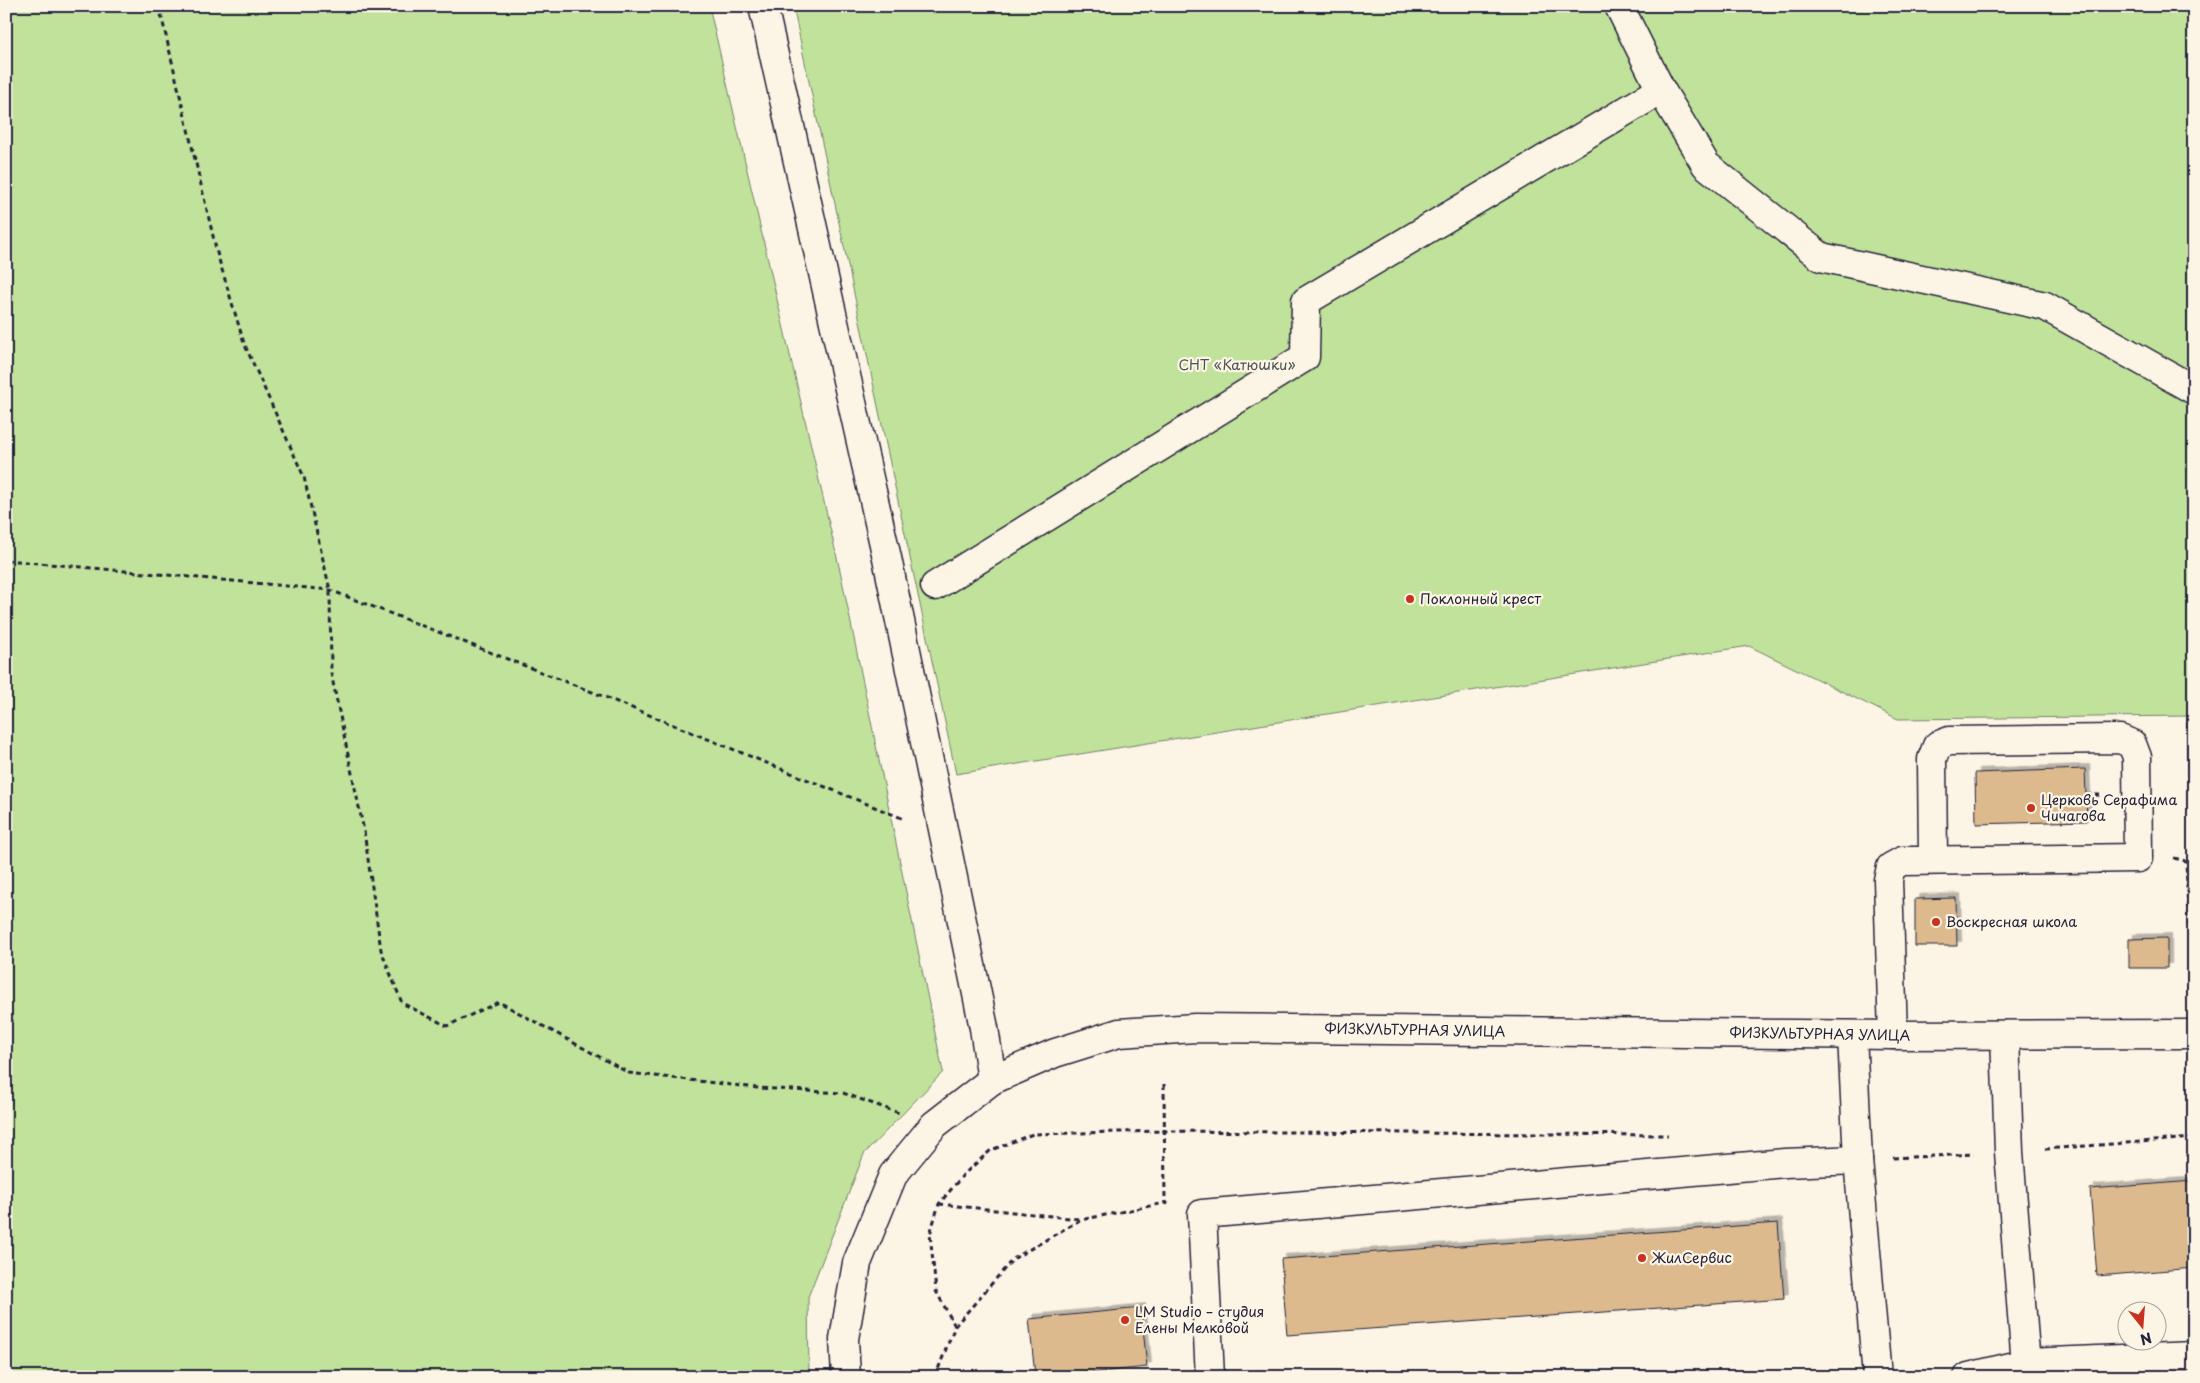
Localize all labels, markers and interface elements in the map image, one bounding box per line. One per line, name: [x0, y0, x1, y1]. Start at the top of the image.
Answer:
park label: СНТ «Катюшки»: [1179, 354, 1295, 375]
place label: Поклонный крест: [1420, 588, 1541, 609]
marker: Поклонный крест: [1404, 593, 1416, 605]
place label: Церковь Серафима Чичагова: [2041, 789, 2177, 826]
marker: Церковь Серафима Чичагова: [2025, 802, 2037, 814]
place label: Воскресная школа: [1946, 911, 2077, 932]
marker: Воскресная школа: [1930, 916, 1942, 928]
street label: ФИЗКУЛЬТУРНАЯ УЛИЦА: [1324, 1017, 1506, 1042]
street label: ФИЗКУЛЬТУРНАЯ УЛИЦА: [1729, 1021, 1911, 1046]
place label: ЖилСервис: [1651, 1247, 1732, 1268]
marker: ЖилСервис: [1636, 1252, 1648, 1264]
north arrow: [2118, 1300, 2168, 1350]
place label: LM Studio – студия Елены Мелковой: [1135, 1301, 1264, 1338]
marker: LM Studio – студия Елены Мелковой: [1119, 1314, 1131, 1326]
text: N: [2138, 1327, 2154, 1351]

